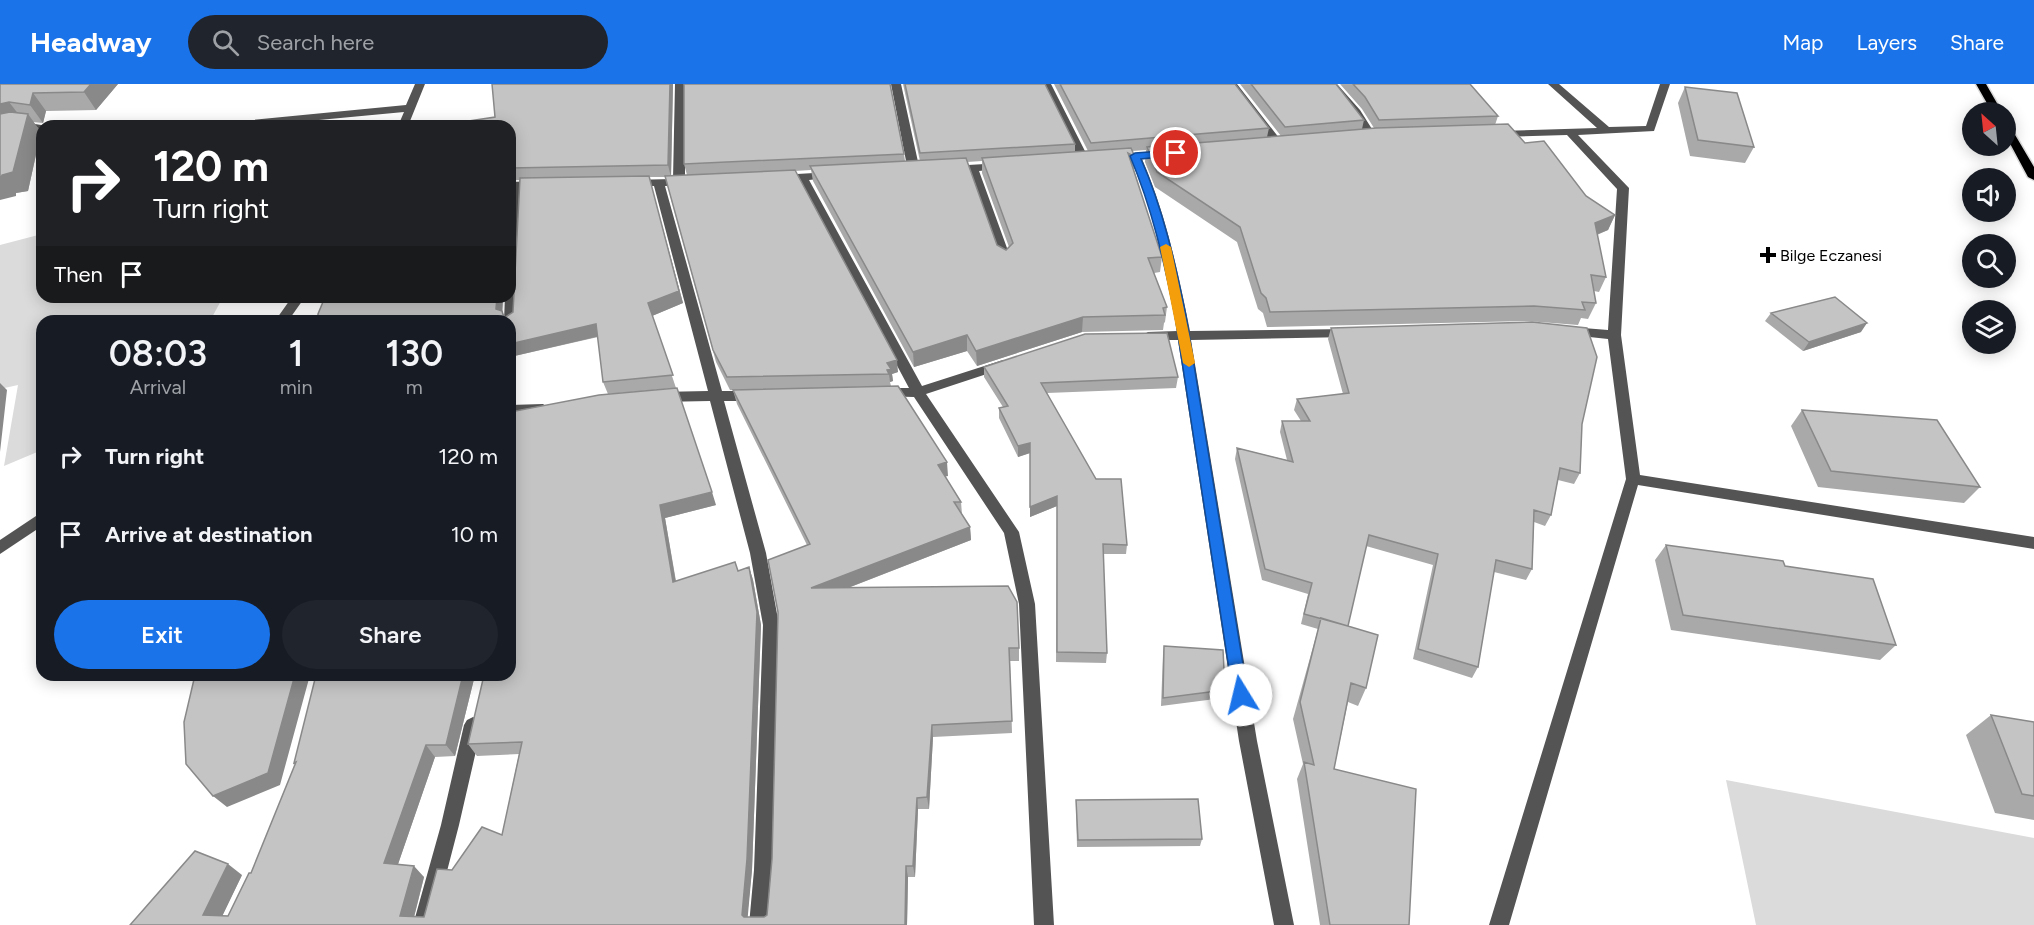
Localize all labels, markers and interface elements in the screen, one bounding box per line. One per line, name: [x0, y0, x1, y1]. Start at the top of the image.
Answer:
search box: [188, 15, 608, 69]
text: Headway: [30, 25, 152, 59]
icon: search: [209, 26, 242, 59]
text: Search here: [257, 29, 374, 56]
text: Map: [1783, 30, 1823, 55]
text: Layers: [1856, 30, 1917, 55]
text: Share: [1950, 30, 2004, 55]
north arrow: [1962, 102, 2016, 156]
map controls: [1962, 102, 2016, 354]
pin: [1150, 127, 1201, 178]
icon: arrive: [1159, 136, 1192, 169]
text: 120 m: [153, 141, 269, 192]
icon: right: [54, 144, 132, 222]
button: sound: [1962, 168, 2016, 222]
text: Turn right: [153, 192, 269, 225]
button: search: [1962, 234, 2016, 288]
place label: Bilge Eczanesi: [1780, 246, 1882, 265]
marker: Bilge Eczanesi: [1761, 248, 1775, 262]
icon: arrive: [115, 258, 148, 291]
text: Then: [54, 261, 103, 288]
button: layers: [1962, 300, 2016, 354]
text: 08:03: [109, 332, 207, 375]
text: 1: [289, 332, 304, 375]
text: 130: [385, 332, 443, 375]
text: Arrival: [130, 375, 186, 399]
text: min: [280, 375, 313, 399]
text: m: [406, 375, 423, 399]
icon: right: [54, 440, 87, 473]
text: Turn right: [105, 443, 204, 470]
text: 120 m: [438, 443, 498, 470]
icon: arrive: [54, 518, 87, 551]
text: Arrive at destination: [105, 521, 313, 548]
text: 10 m: [451, 521, 498, 548]
button: Exit: [54, 600, 270, 669]
button: Share: [282, 600, 498, 669]
position arrow: [1209, 663, 1273, 727]

